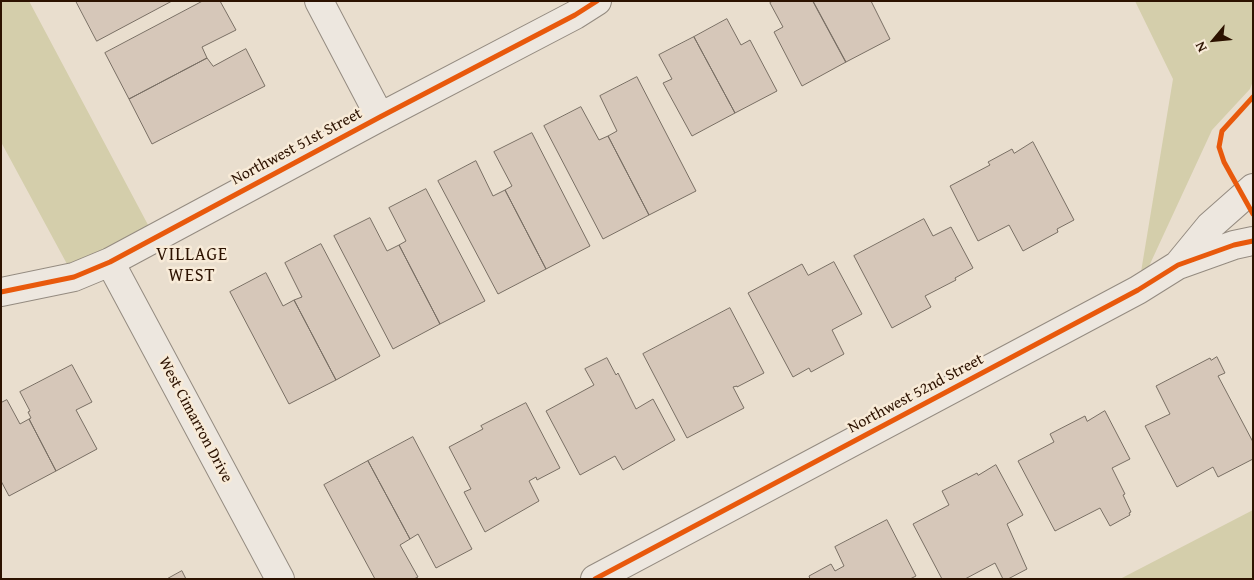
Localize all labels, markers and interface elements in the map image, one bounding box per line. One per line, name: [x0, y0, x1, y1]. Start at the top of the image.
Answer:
north arrow: [1189, 15, 1239, 65]
text: N: [1190, 38, 1212, 56]
street label: Northwest 51st Street: [228, 104, 366, 190]
district label: VILLAGE WEST: [155, 244, 229, 286]
street label: Northwest 52nd Street: [845, 350, 987, 438]
street label: West Cimarron Drive: [154, 354, 236, 486]

